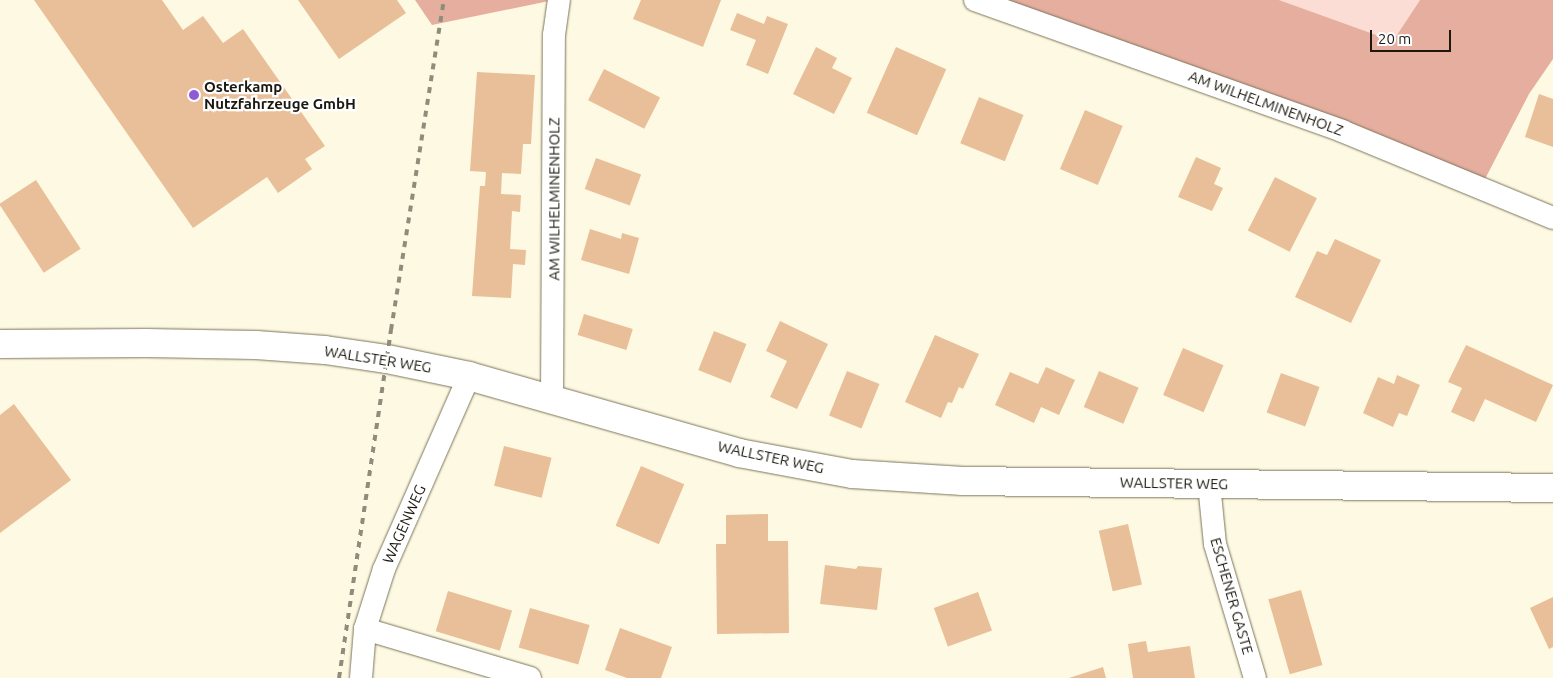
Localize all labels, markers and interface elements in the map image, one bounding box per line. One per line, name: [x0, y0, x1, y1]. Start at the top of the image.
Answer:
scale bar: [1373, 20, 1454, 52]
text: 20 m: [1378, 30, 1411, 47]
street label: AM WILHELMINENHOLZ: [1186, 67, 1346, 139]
place label: Osterkamp Nutzfahrzeuge GmbH: [204, 77, 356, 112]
marker: Osterkamp Nutzfahrzeuge GmbH: [188, 89, 200, 101]
street label: AM WILHELMINENHOLZ: [545, 117, 563, 281]
street label: WALLSTER WEG: [323, 342, 433, 376]
street label: WALLSTER WEG: [716, 437, 826, 477]
street label: WALLSTER WEG: [1120, 473, 1228, 493]
street label: WAGENWEG: [379, 482, 429, 566]
street label: ESCHENER GASTE: [1207, 535, 1257, 657]

